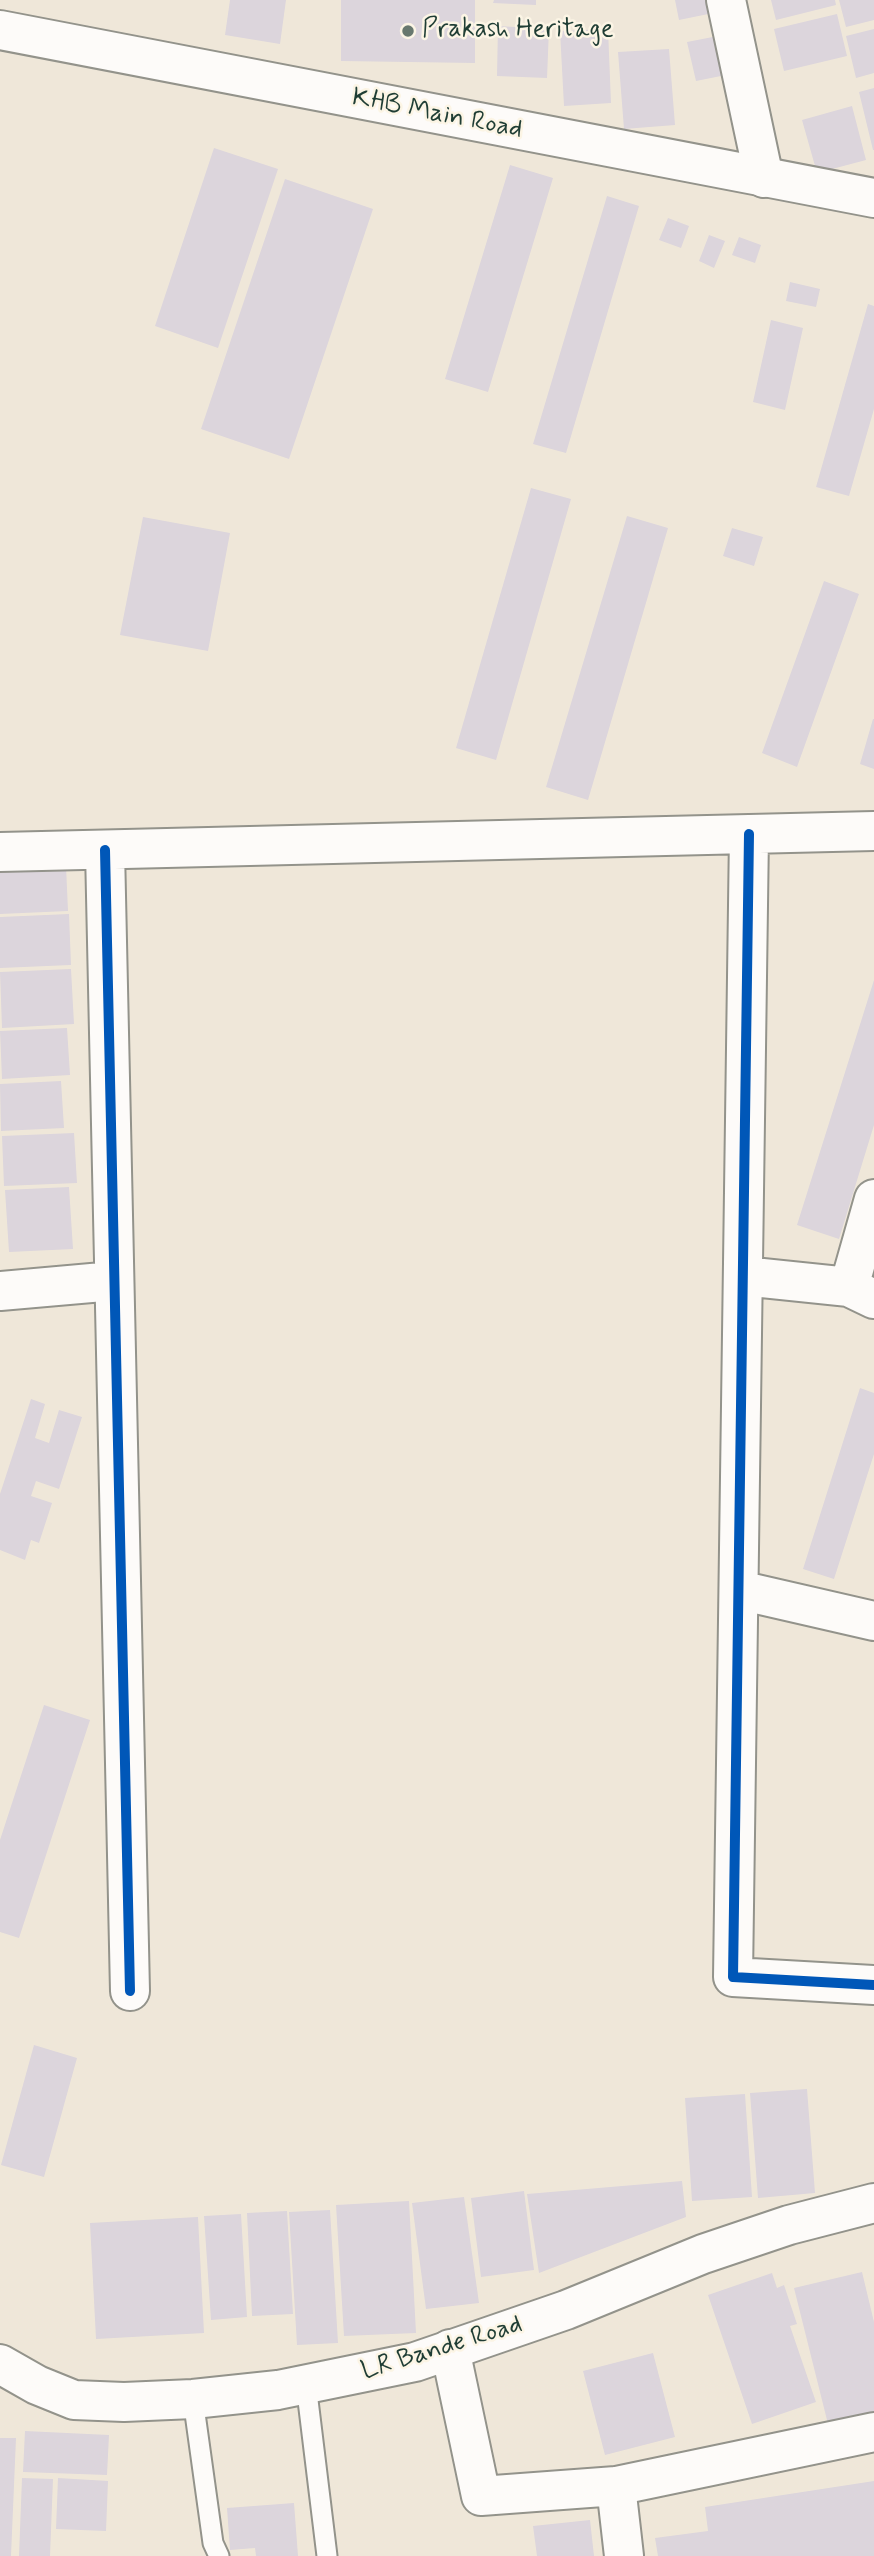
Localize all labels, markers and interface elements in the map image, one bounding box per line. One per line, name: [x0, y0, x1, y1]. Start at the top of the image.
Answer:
place label: Prakash Heritage: [422, 15, 614, 47]
marker: Prakash Heritage: [400, 23, 416, 39]
street label: KHB Main Road: [349, 83, 525, 147]
street label: LR Bande Road: [358, 2310, 526, 2388]

